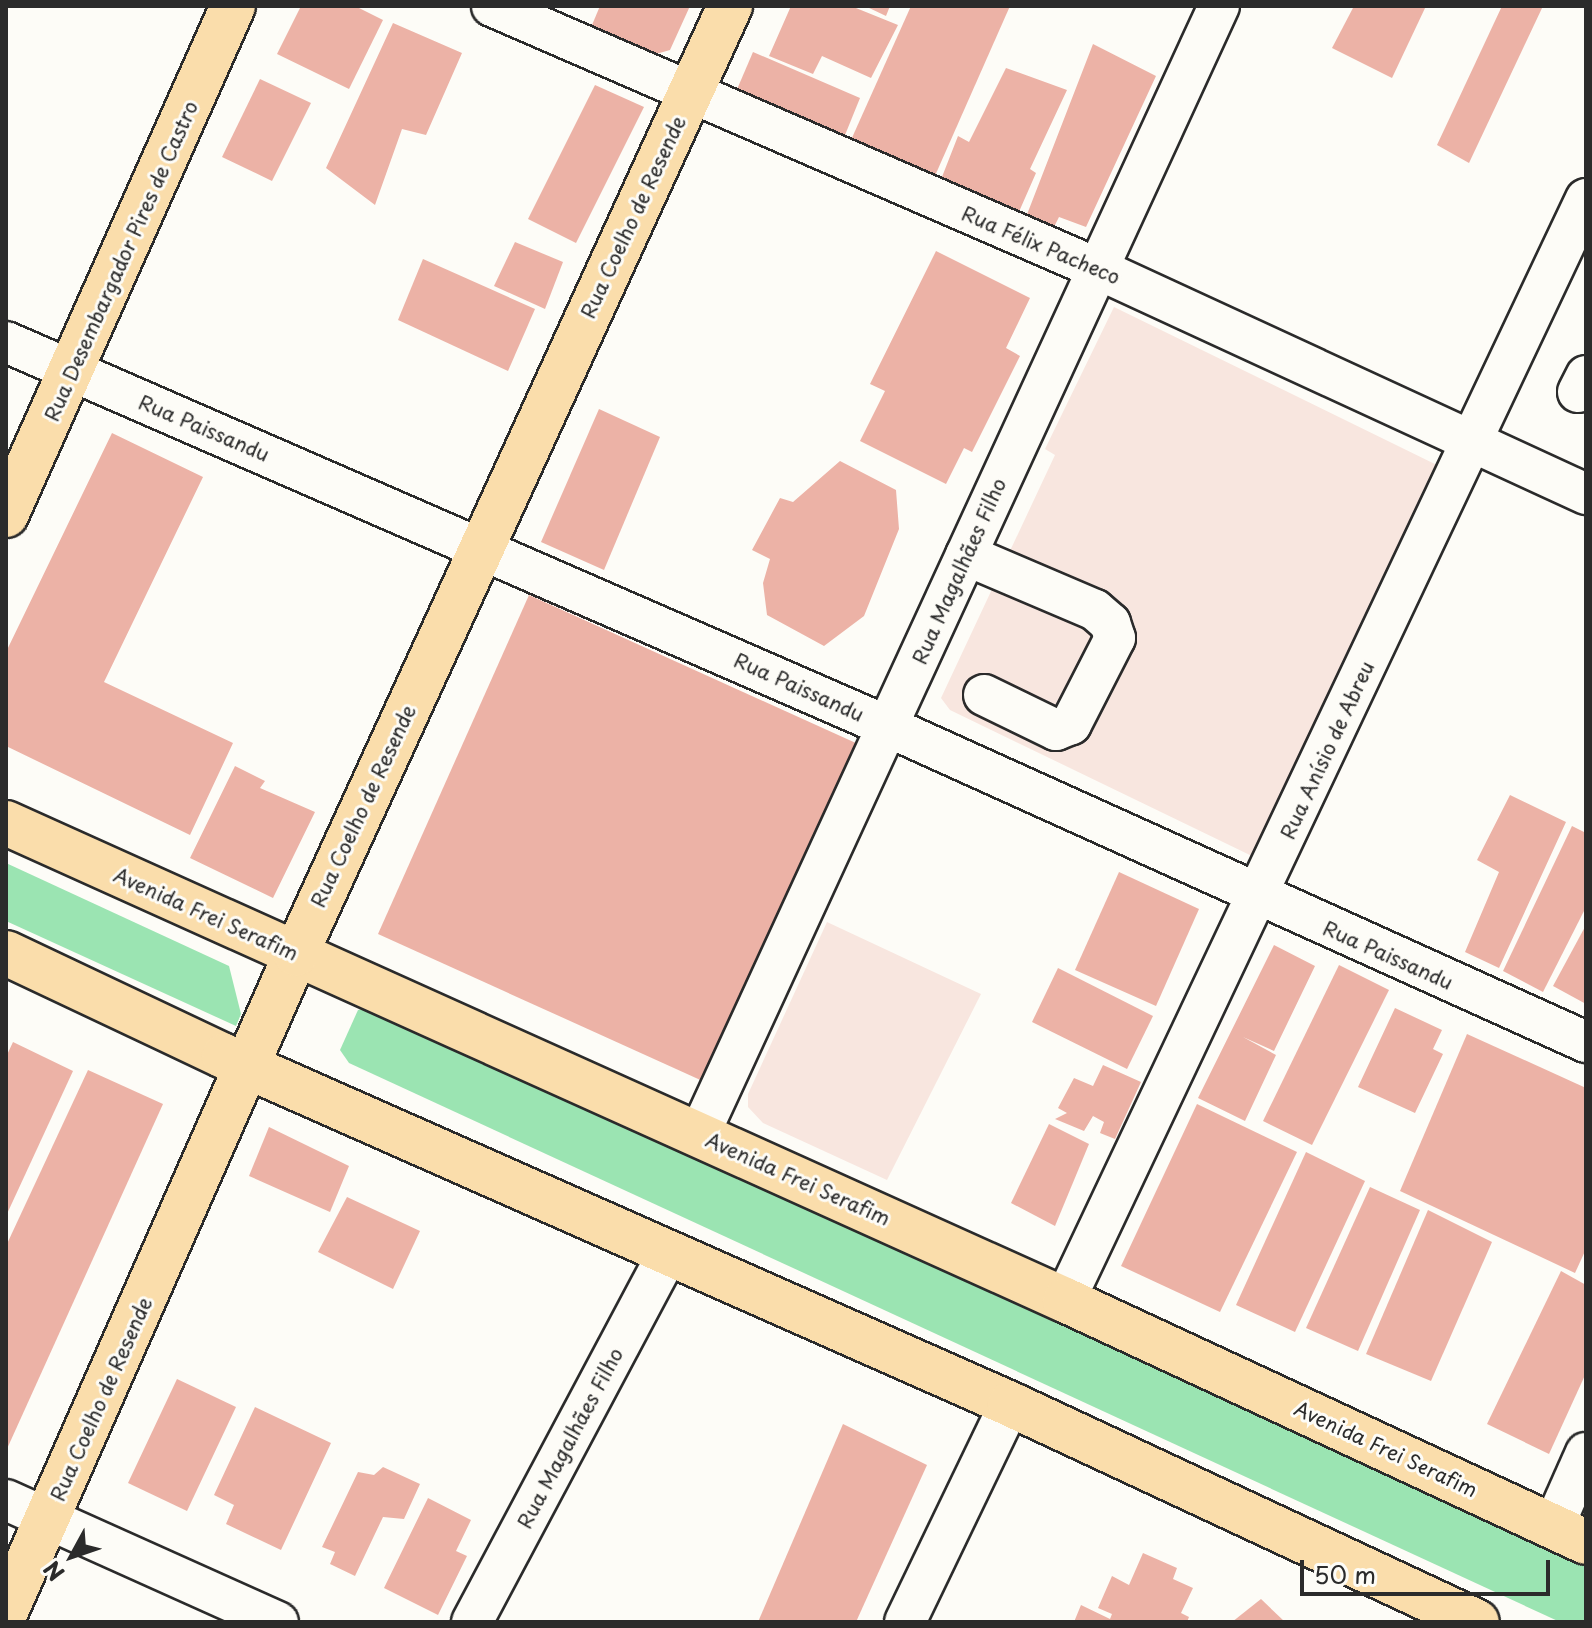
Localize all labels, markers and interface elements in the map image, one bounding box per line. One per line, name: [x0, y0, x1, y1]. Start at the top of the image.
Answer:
street label: Rua Desembargador Pires de Castro: [39, 96, 203, 426]
street label: Rua Coelho de Resende: [575, 111, 691, 323]
street label: Rua Félix Pacheco: [958, 201, 1124, 289]
street label: Rua Paissandu: [135, 390, 273, 466]
street label: Rua Magalhães Filho: [907, 474, 1011, 668]
street label: Rua Paissandu: [730, 647, 868, 727]
street label: Rua Anísio de Abreu: [1275, 656, 1379, 844]
street label: Rua Coelho de Resende: [305, 700, 421, 912]
street label: Avenida Frei Serafim: [109, 862, 303, 966]
street label: Rua Paissandu: [1319, 915, 1457, 995]
street label: Avenida Frei Serafim: [701, 1127, 895, 1231]
street label: Rua Coelho de Resende: [45, 1292, 157, 1506]
street label: Rua Magalhães Filho: [512, 1343, 628, 1533]
street label: Avenida Frei Serafim: [1290, 1396, 1482, 1502]
north arrow: [32, 1516, 112, 1596]
scale bar: [1304, 1544, 1554, 1594]
text: N: [35, 1554, 71, 1589]
text: 50 m: [1314, 1556, 1376, 1592]

